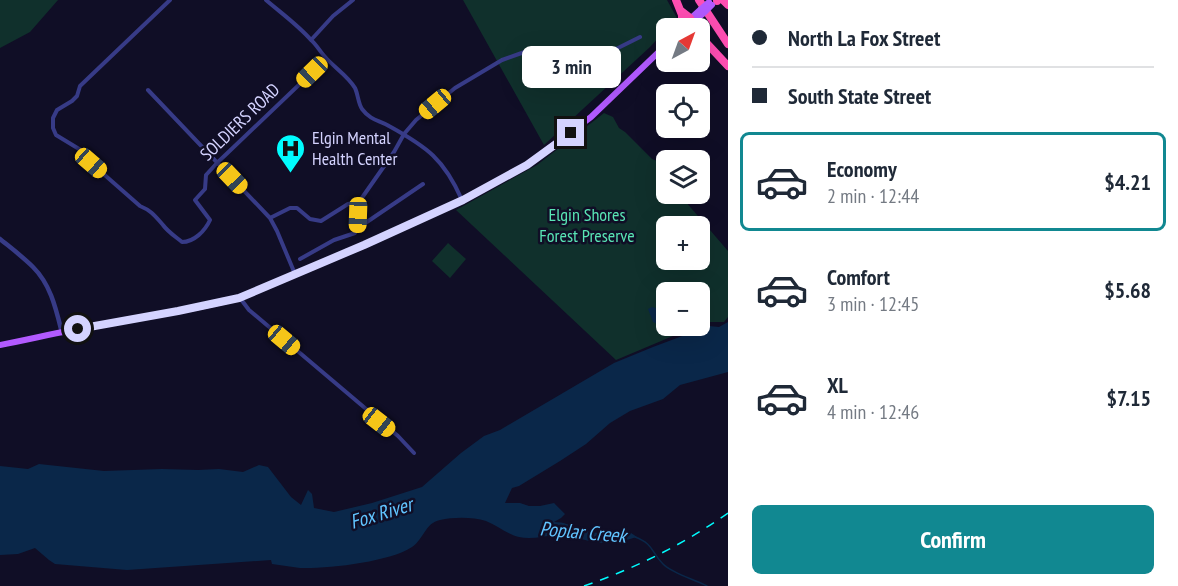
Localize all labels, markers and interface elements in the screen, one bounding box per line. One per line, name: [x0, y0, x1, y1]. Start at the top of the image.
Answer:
north arrow: [656, 18, 710, 72]
map controls: [656, 18, 710, 336]
text: North La Fox Street: [788, 24, 940, 52]
callout: 3 min: [522, 46, 620, 88]
car: [293, 53, 331, 91]
text: 3 min: [551, 54, 592, 80]
street label: SOLDIERS ROAD: [195, 78, 284, 165]
text: South State Street: [788, 82, 931, 110]
button: locate: [656, 84, 710, 138]
car: [415, 86, 455, 122]
route end: [557, 119, 584, 146]
place label: Elgin Mental Health Center: [312, 126, 397, 170]
hospital icon: Elgin Mental Health Center: [275, 132, 307, 174]
car: [72, 144, 110, 182]
button: layers: [656, 150, 710, 204]
icon: car: [755, 155, 809, 209]
text: Economy: [827, 155, 897, 183]
car: [213, 159, 251, 197]
text: $4.21: [1104, 168, 1151, 196]
text: 2 min · 12:44: [827, 183, 919, 209]
car: [348, 197, 368, 233]
park label: Elgin Shores Forest Preserve: [539, 203, 635, 247]
button: +: [656, 216, 710, 270]
icon: car: [755, 263, 809, 317]
text: Comfort: [827, 263, 890, 291]
text: $5.68: [1104, 276, 1151, 304]
button: −: [656, 282, 710, 336]
text: 3 min · 12:45: [827, 291, 919, 317]
route start: [64, 315, 91, 342]
car: [264, 322, 304, 358]
icon: car: [755, 371, 809, 425]
text: XL: [827, 371, 848, 399]
text: $7.15: [1106, 384, 1151, 412]
text: 4 min · 12:46: [827, 399, 919, 425]
car: [359, 404, 399, 440]
water label: Fox River: [347, 490, 418, 535]
button: Confirm: [752, 505, 1154, 574]
water label: Poplar Creek: [539, 515, 630, 549]

